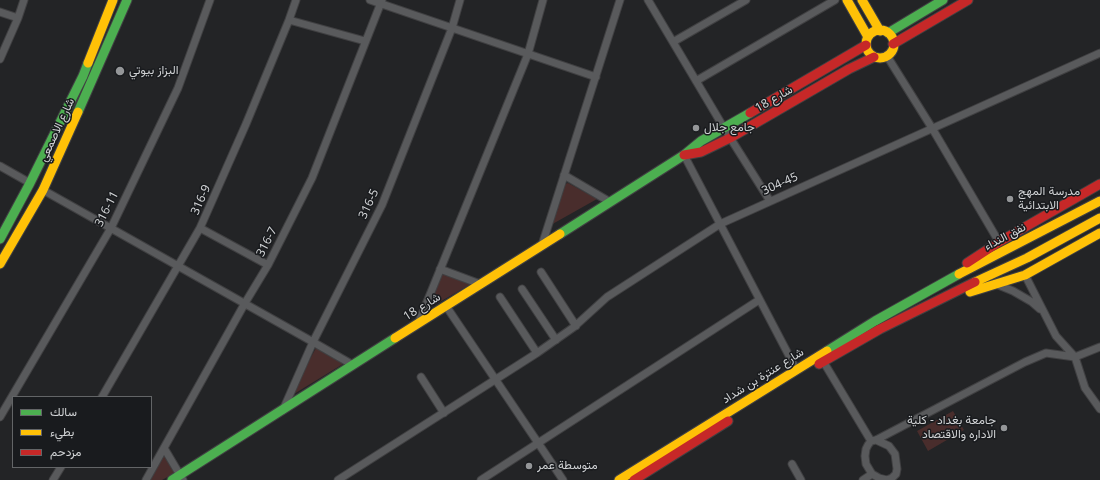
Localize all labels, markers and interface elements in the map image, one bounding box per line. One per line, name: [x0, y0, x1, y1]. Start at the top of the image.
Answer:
place label: البزاز بيوتي: [129, 64, 179, 78]
marker: البزاز بيوتي: [114, 65, 126, 77]
street label: شارع 18: [753, 83, 795, 115]
street label: شارع الاصمعي: [36, 96, 78, 164]
place label: جامع جلال: [704, 121, 755, 135]
marker: جامع جلال: [691, 123, 701, 133]
street label: 304-45: [760, 170, 800, 198]
street label: 316-9: [188, 183, 214, 217]
place label: مدرسة المهج الابتدائية: [1018, 185, 1080, 213]
street label: 316-5: [356, 187, 382, 221]
street label: 316-11: [92, 189, 122, 229]
marker: مدرسة المهج الابتدائية: [1005, 194, 1015, 204]
street label: نفق النداء: [982, 220, 1028, 254]
street label: 316-7: [253, 225, 281, 259]
street label: شارع 18: [401, 290, 443, 324]
street label: شارع عنترة بن شداد: [719, 345, 807, 407]
legend: [12, 396, 152, 468]
text: سالك: [50, 403, 77, 420]
place label: جامعة بغداد - كلية الاداره والاقتصاد: [907, 414, 996, 442]
text: بطيء: [50, 423, 74, 440]
marker: جامعة بغداد - كلية الاداره والاقتصاد: [999, 423, 1009, 433]
text: مزدحم: [50, 443, 81, 460]
place label: متوسطة عمر: [537, 459, 598, 473]
marker: متوسطة عمر: [524, 461, 534, 471]

